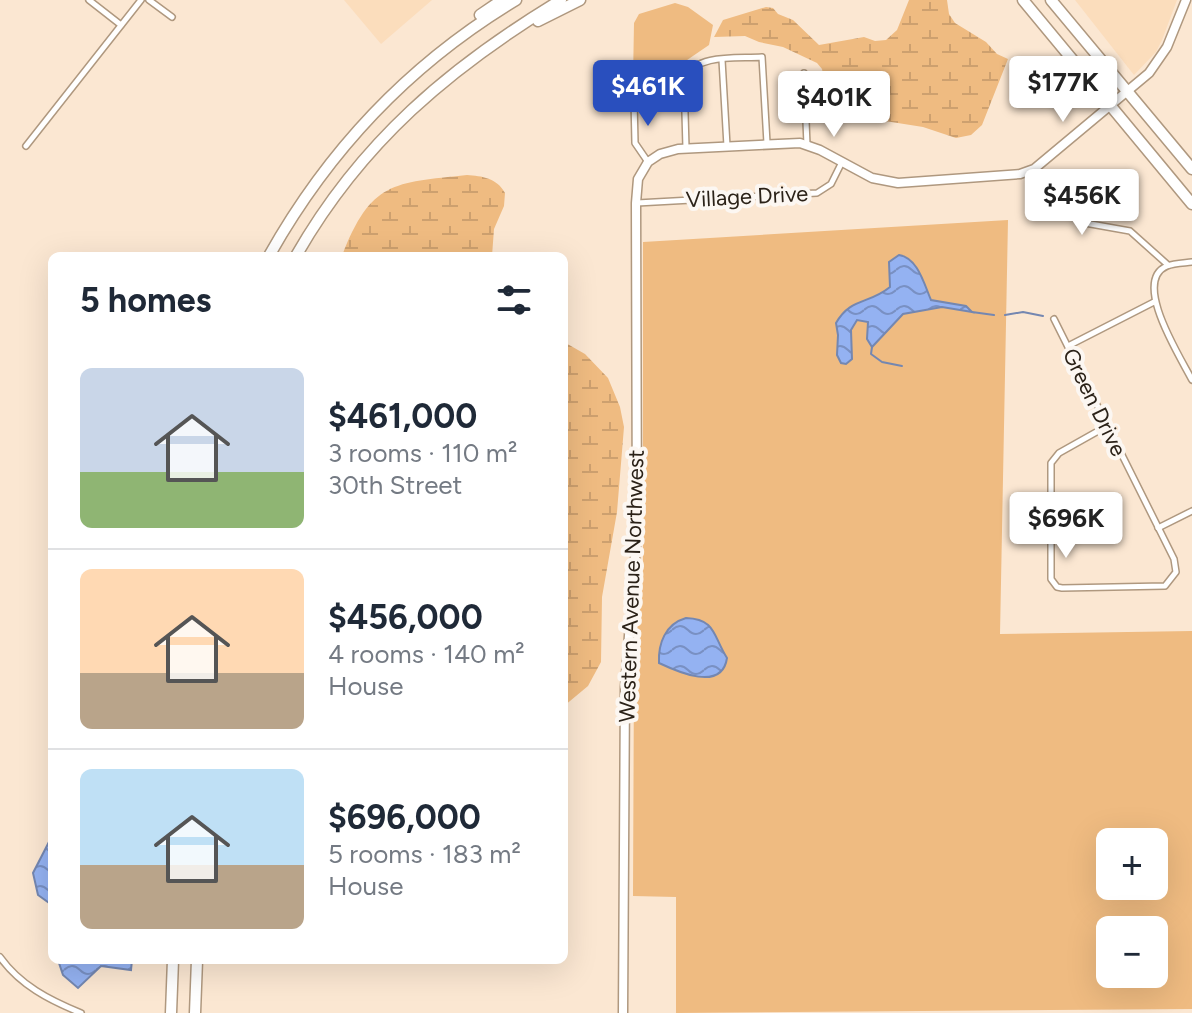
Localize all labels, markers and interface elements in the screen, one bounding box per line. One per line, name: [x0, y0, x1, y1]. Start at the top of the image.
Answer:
pin: $177K: [1007, 56, 1119, 124]
pin: $461K: [592, 60, 704, 128]
text: $177K: [1027, 66, 1099, 98]
text: $461K: [611, 70, 685, 102]
pin: $401K: [778, 71, 890, 139]
text: $401K: [796, 81, 872, 113]
pin: $456K: [1026, 169, 1138, 237]
text: $456K: [1043, 179, 1121, 211]
street label: Village Drive: [685, 180, 809, 213]
icon: filters: [492, 278, 536, 322]
text: 5 homes: [80, 280, 211, 321]
street label: Green Drive: [1057, 344, 1132, 461]
text: $461,000: [328, 396, 477, 437]
icon: home: [144, 400, 240, 496]
text: 3 rooms · 110 m²: [328, 437, 517, 469]
street label: Western Avenue Northwest: [613, 449, 650, 723]
text: 30th Street: [328, 469, 462, 501]
pin: $696K: [1010, 492, 1122, 560]
text: $696K: [1028, 502, 1104, 534]
text: $456,000: [328, 597, 483, 638]
icon: home: [144, 601, 240, 697]
text: 4 rooms · 140 m²: [328, 638, 525, 670]
text: House: [328, 670, 403, 702]
text: $696,000: [328, 797, 481, 838]
icon: home: [144, 801, 240, 897]
map controls: [1096, 828, 1168, 988]
button: +: [1096, 828, 1168, 900]
text: 5 rooms · 183 m²: [328, 838, 521, 870]
text: House: [328, 870, 403, 902]
button: −: [1096, 916, 1168, 988]

